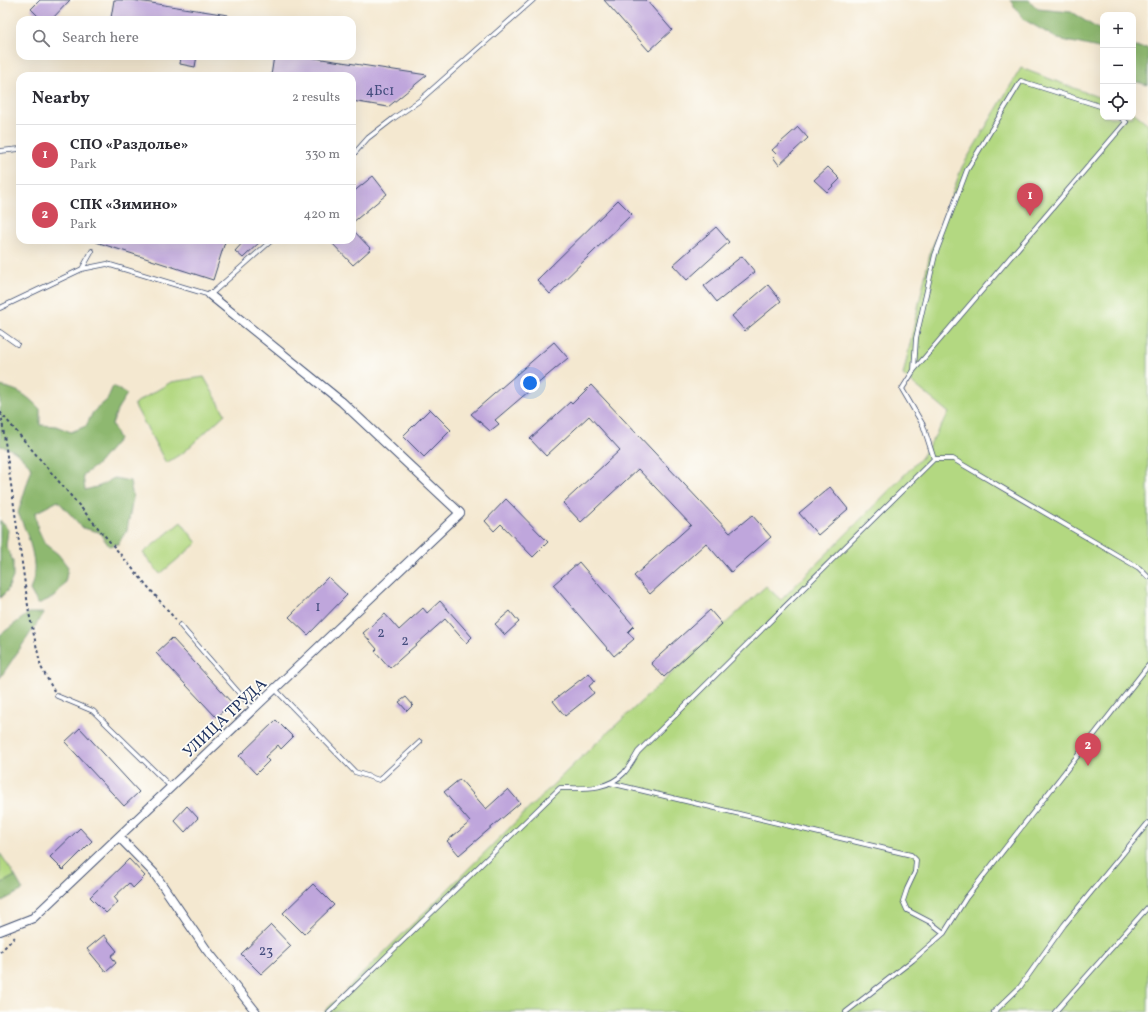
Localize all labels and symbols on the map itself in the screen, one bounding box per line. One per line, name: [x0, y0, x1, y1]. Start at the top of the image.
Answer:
house number: 4Бс1: [366, 82, 394, 101]
pin: 1: [1017, 183, 1043, 216]
your location: [520, 373, 540, 393]
house number: 1: [315, 598, 321, 617]
house number: 2: [377, 624, 385, 643]
house number: 2: [401, 632, 409, 651]
street label: УЛИЦА ТРУДА: [178, 674, 272, 763]
pin: 2: [1075, 733, 1101, 766]
house number: 23: [259, 942, 273, 961]

